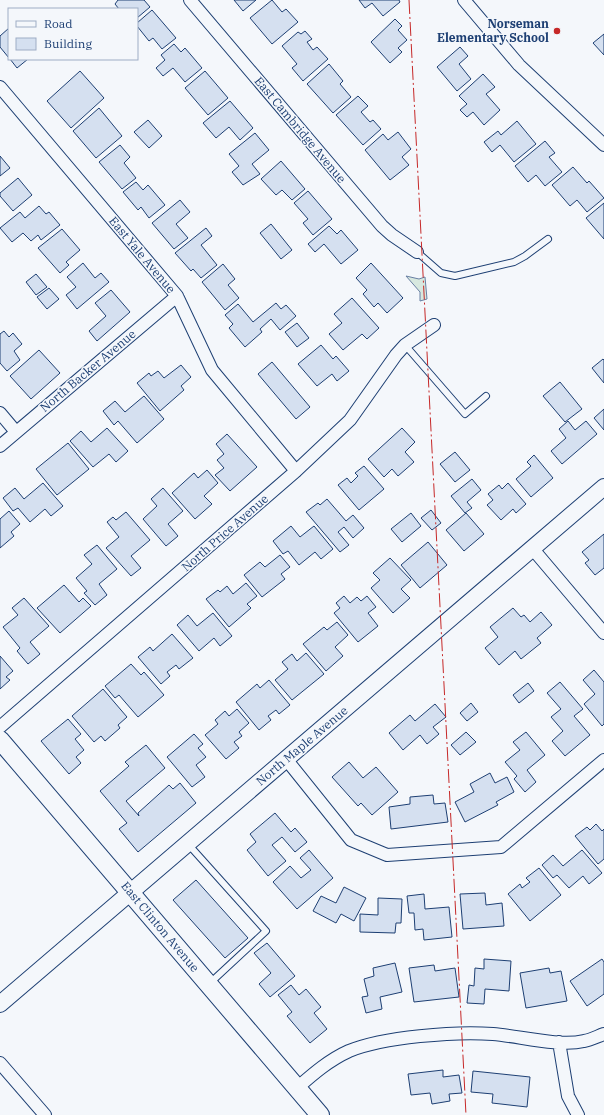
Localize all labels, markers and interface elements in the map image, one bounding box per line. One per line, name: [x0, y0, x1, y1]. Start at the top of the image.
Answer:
legend: [8, 8, 138, 60]
text: Road: [44, 16, 73, 31]
place label: Norseman Elementary School: [437, 16, 549, 45]
marker: Norseman Elementary School: [552, 26, 562, 36]
text: Building: [44, 36, 92, 51]
street label: East Cambridge Avenue: [252, 73, 349, 186]
street label: East Yale Avenue: [106, 213, 179, 296]
street label: North Backer Avenue: [37, 326, 139, 415]
street label: North Price Avenue: [178, 491, 271, 574]
street label: North Maple Avenue: [253, 703, 351, 788]
street label: East Clinton Avenue: [118, 878, 203, 975]

